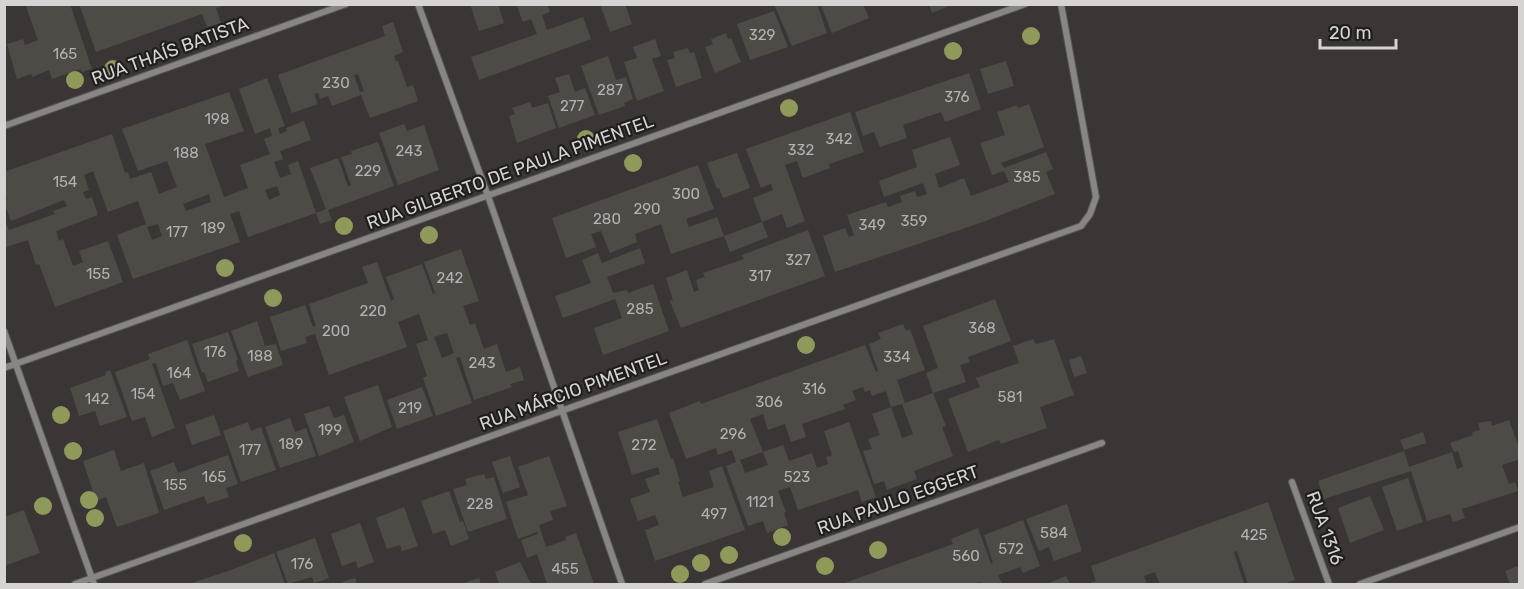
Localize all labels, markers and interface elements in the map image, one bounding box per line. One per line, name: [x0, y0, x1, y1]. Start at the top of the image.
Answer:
street label: RUA THAÍS BATISTA: [88, 12, 252, 90]
scale bar: [1320, 12, 1396, 50]
text: 20 m: [1329, 22, 1371, 44]
house number: 329: [749, 26, 775, 44]
house number: 165: [53, 45, 77, 63]
house number: 230: [322, 74, 350, 92]
house number: 287: [597, 81, 623, 99]
house number: 376: [944, 88, 970, 106]
house number: 277: [560, 97, 584, 115]
house number: 198: [205, 110, 229, 128]
street label: RUA GILBERTO DE PAULA PIMENTEL: [364, 110, 656, 234]
house number: 342: [825, 130, 853, 148]
house number: 332: [788, 141, 815, 159]
house number: 243: [396, 142, 423, 160]
house number: 188: [173, 144, 199, 162]
house number: 229: [355, 162, 381, 180]
house number: 385: [1013, 168, 1041, 186]
house number: 154: [53, 173, 77, 191]
house number: 300: [672, 185, 700, 203]
house number: 290: [633, 200, 661, 218]
house number: 280: [593, 210, 621, 228]
house number: 359: [901, 212, 928, 230]
house number: 349: [858, 216, 886, 234]
house number: 189: [201, 219, 226, 237]
house number: 177: [166, 223, 188, 241]
house number: 327: [785, 251, 811, 269]
house number: 155: [86, 265, 110, 283]
house number: 317: [749, 267, 772, 285]
house number: 242: [437, 269, 464, 287]
house number: 285: [626, 300, 654, 318]
house number: 220: [359, 302, 387, 320]
house number: 368: [968, 319, 996, 337]
house number: 200: [322, 322, 350, 340]
house number: 176: [204, 343, 226, 361]
house number: 188: [247, 347, 273, 365]
street label: RUA MÁRCIO PIMENTEL: [476, 347, 670, 435]
house number: 334: [883, 348, 911, 366]
house number: 243: [469, 354, 496, 372]
house number: 164: [167, 364, 191, 382]
house number: 316: [802, 380, 826, 398]
house number: 154: [131, 385, 155, 403]
house number: 581: [998, 388, 1022, 406]
house number: 142: [85, 390, 109, 408]
house number: 306: [755, 393, 783, 411]
house number: 219: [398, 399, 422, 417]
house number: 199: [318, 421, 342, 439]
house number: 296: [720, 425, 746, 443]
house number: 189: [279, 435, 304, 453]
house number: 272: [631, 436, 657, 454]
house number: 177: [239, 441, 261, 459]
street label: RUA PAULO EGGERT: [814, 461, 982, 539]
house number: 165: [202, 468, 226, 486]
house number: 523: [784, 468, 810, 486]
house number: 155: [163, 476, 187, 494]
street label: RUA 1316: [1302, 488, 1349, 568]
house number: 1121: [746, 493, 774, 511]
house number: 228: [466, 495, 494, 513]
house number: 497: [701, 505, 727, 523]
house number: 584: [1040, 524, 1068, 542]
house number: 425: [1240, 526, 1268, 544]
house number: 572: [998, 540, 1024, 558]
house number: 560: [952, 547, 980, 565]
house number: 176: [291, 555, 313, 573]
house number: 455: [551, 560, 579, 578]

